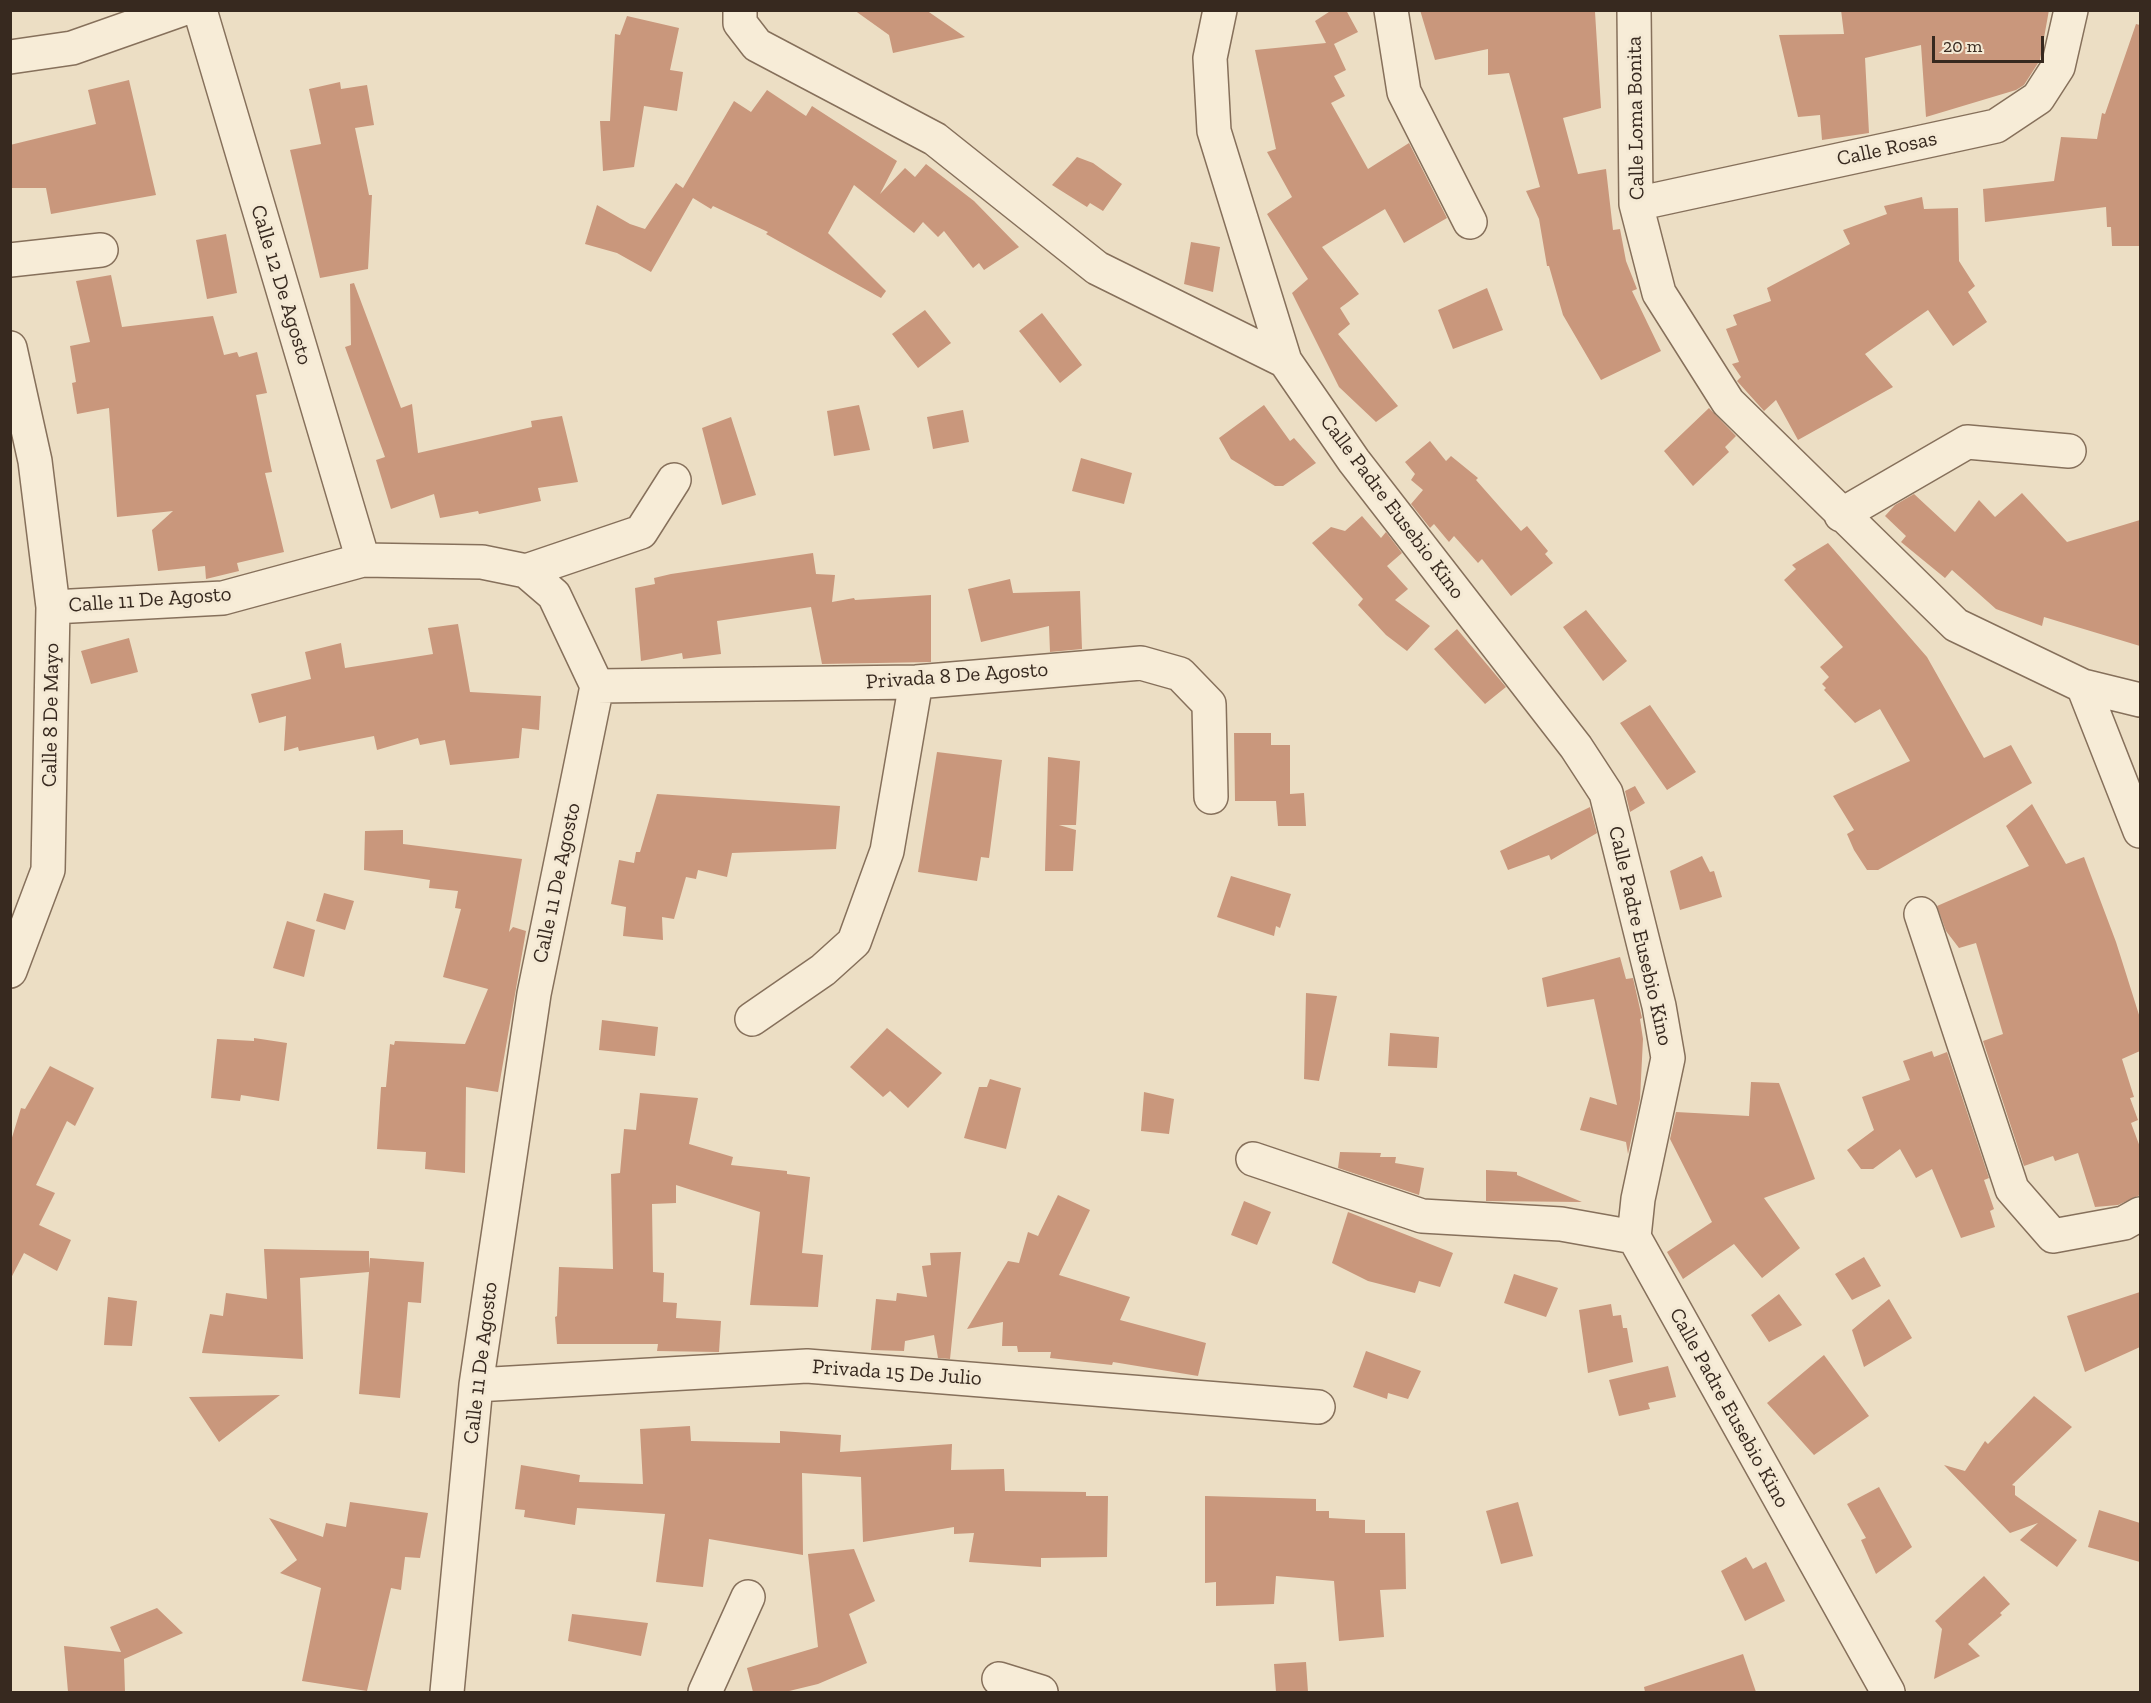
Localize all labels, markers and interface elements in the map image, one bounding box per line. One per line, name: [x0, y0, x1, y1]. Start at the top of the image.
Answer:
scale bar: [1935, 24, 2048, 62]
text: 20 m: [1943, 35, 1982, 57]
street label: Calle Loma Bonita: [1622, 36, 1650, 200]
street label: Calle Rosas: [1835, 126, 1939, 172]
street label: Calle 12 De Agosto: [245, 202, 317, 368]
street label: Calle Padre Eusebio Kino: [1314, 410, 1470, 604]
street label: Calle 11 De Agosto: [68, 582, 232, 618]
street label: Calle 8 De Mayo: [37, 643, 65, 787]
street label: Privada 8 De Agosto: [865, 657, 1049, 695]
street label: Calle 11 De Agosto: [528, 801, 586, 965]
street label: Calle Padre Eusebio Kino: [1602, 824, 1678, 1048]
street label: Calle 11 De Agosto: [459, 1280, 503, 1446]
street label: Calle Padre Eusebio Kino: [1664, 1304, 1794, 1512]
street label: Privada 15 De Julio: [811, 1355, 983, 1391]

